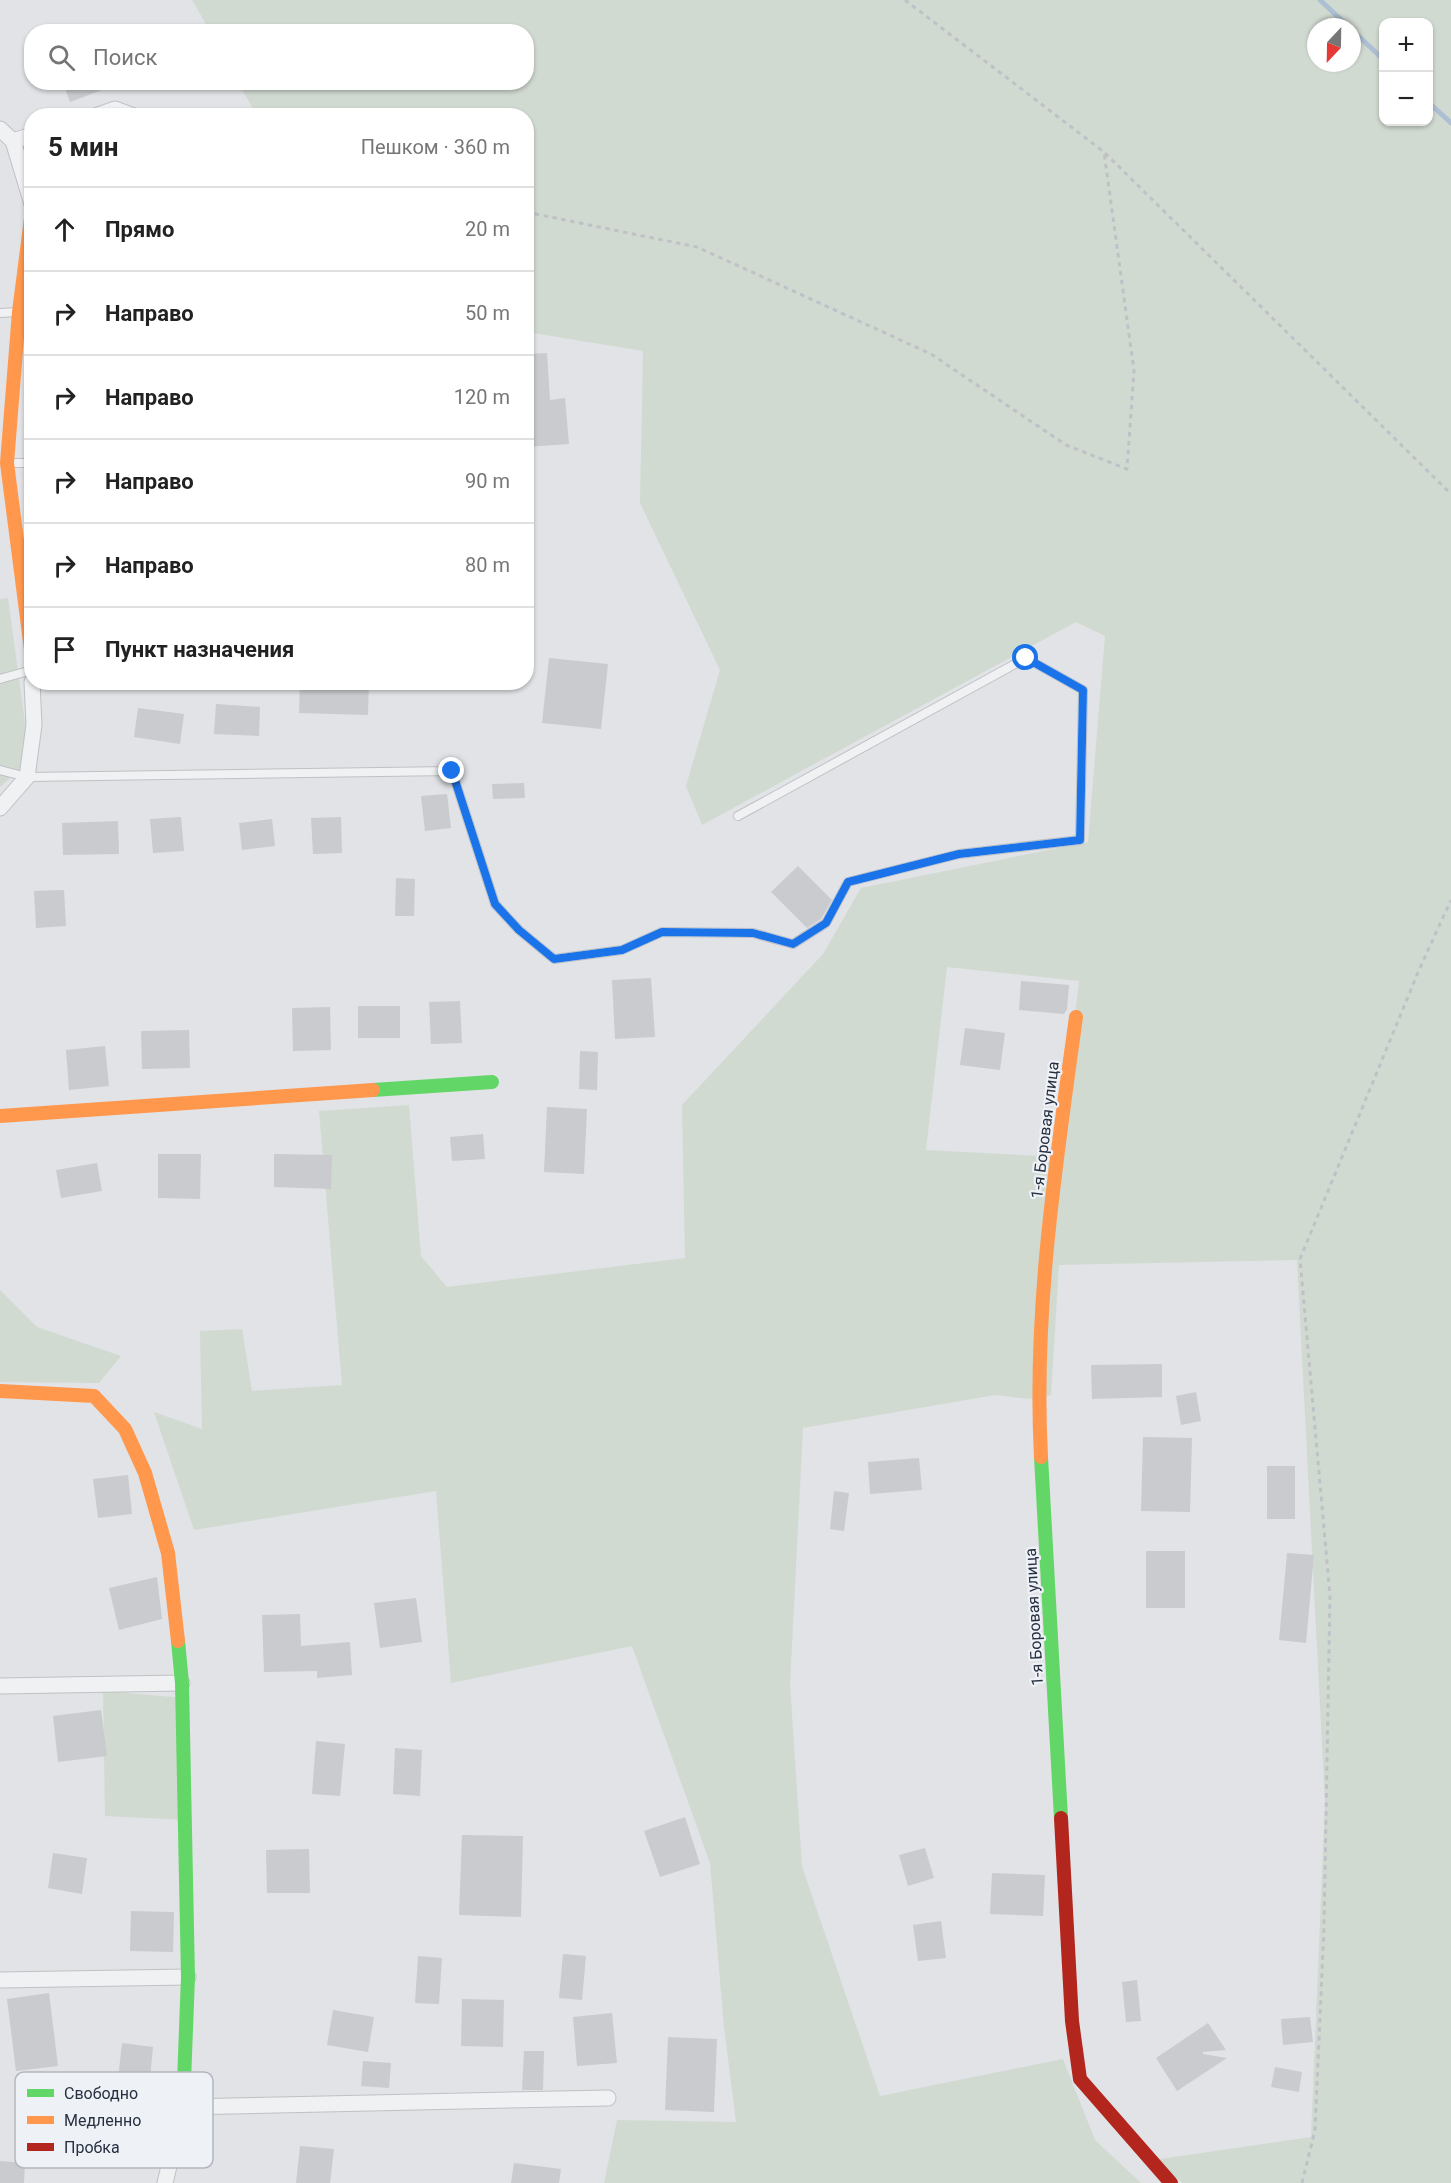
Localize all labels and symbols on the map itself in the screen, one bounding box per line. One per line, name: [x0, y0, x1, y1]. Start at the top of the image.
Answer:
north arrow: [1307, 18, 1361, 72]
route start: [1012, 644, 1038, 670]
route end: [438, 757, 464, 783]
street label: 1-я Боровая улица: [1027, 1060, 1063, 1200]
street label: 1-я Боровая улица: [1021, 1548, 1047, 1686]
legend: [15, 2072, 213, 2168]
text: Свободно: [64, 2084, 138, 2103]
text: Медленно: [64, 2111, 141, 2130]
text: Пробка: [64, 2138, 120, 2157]

